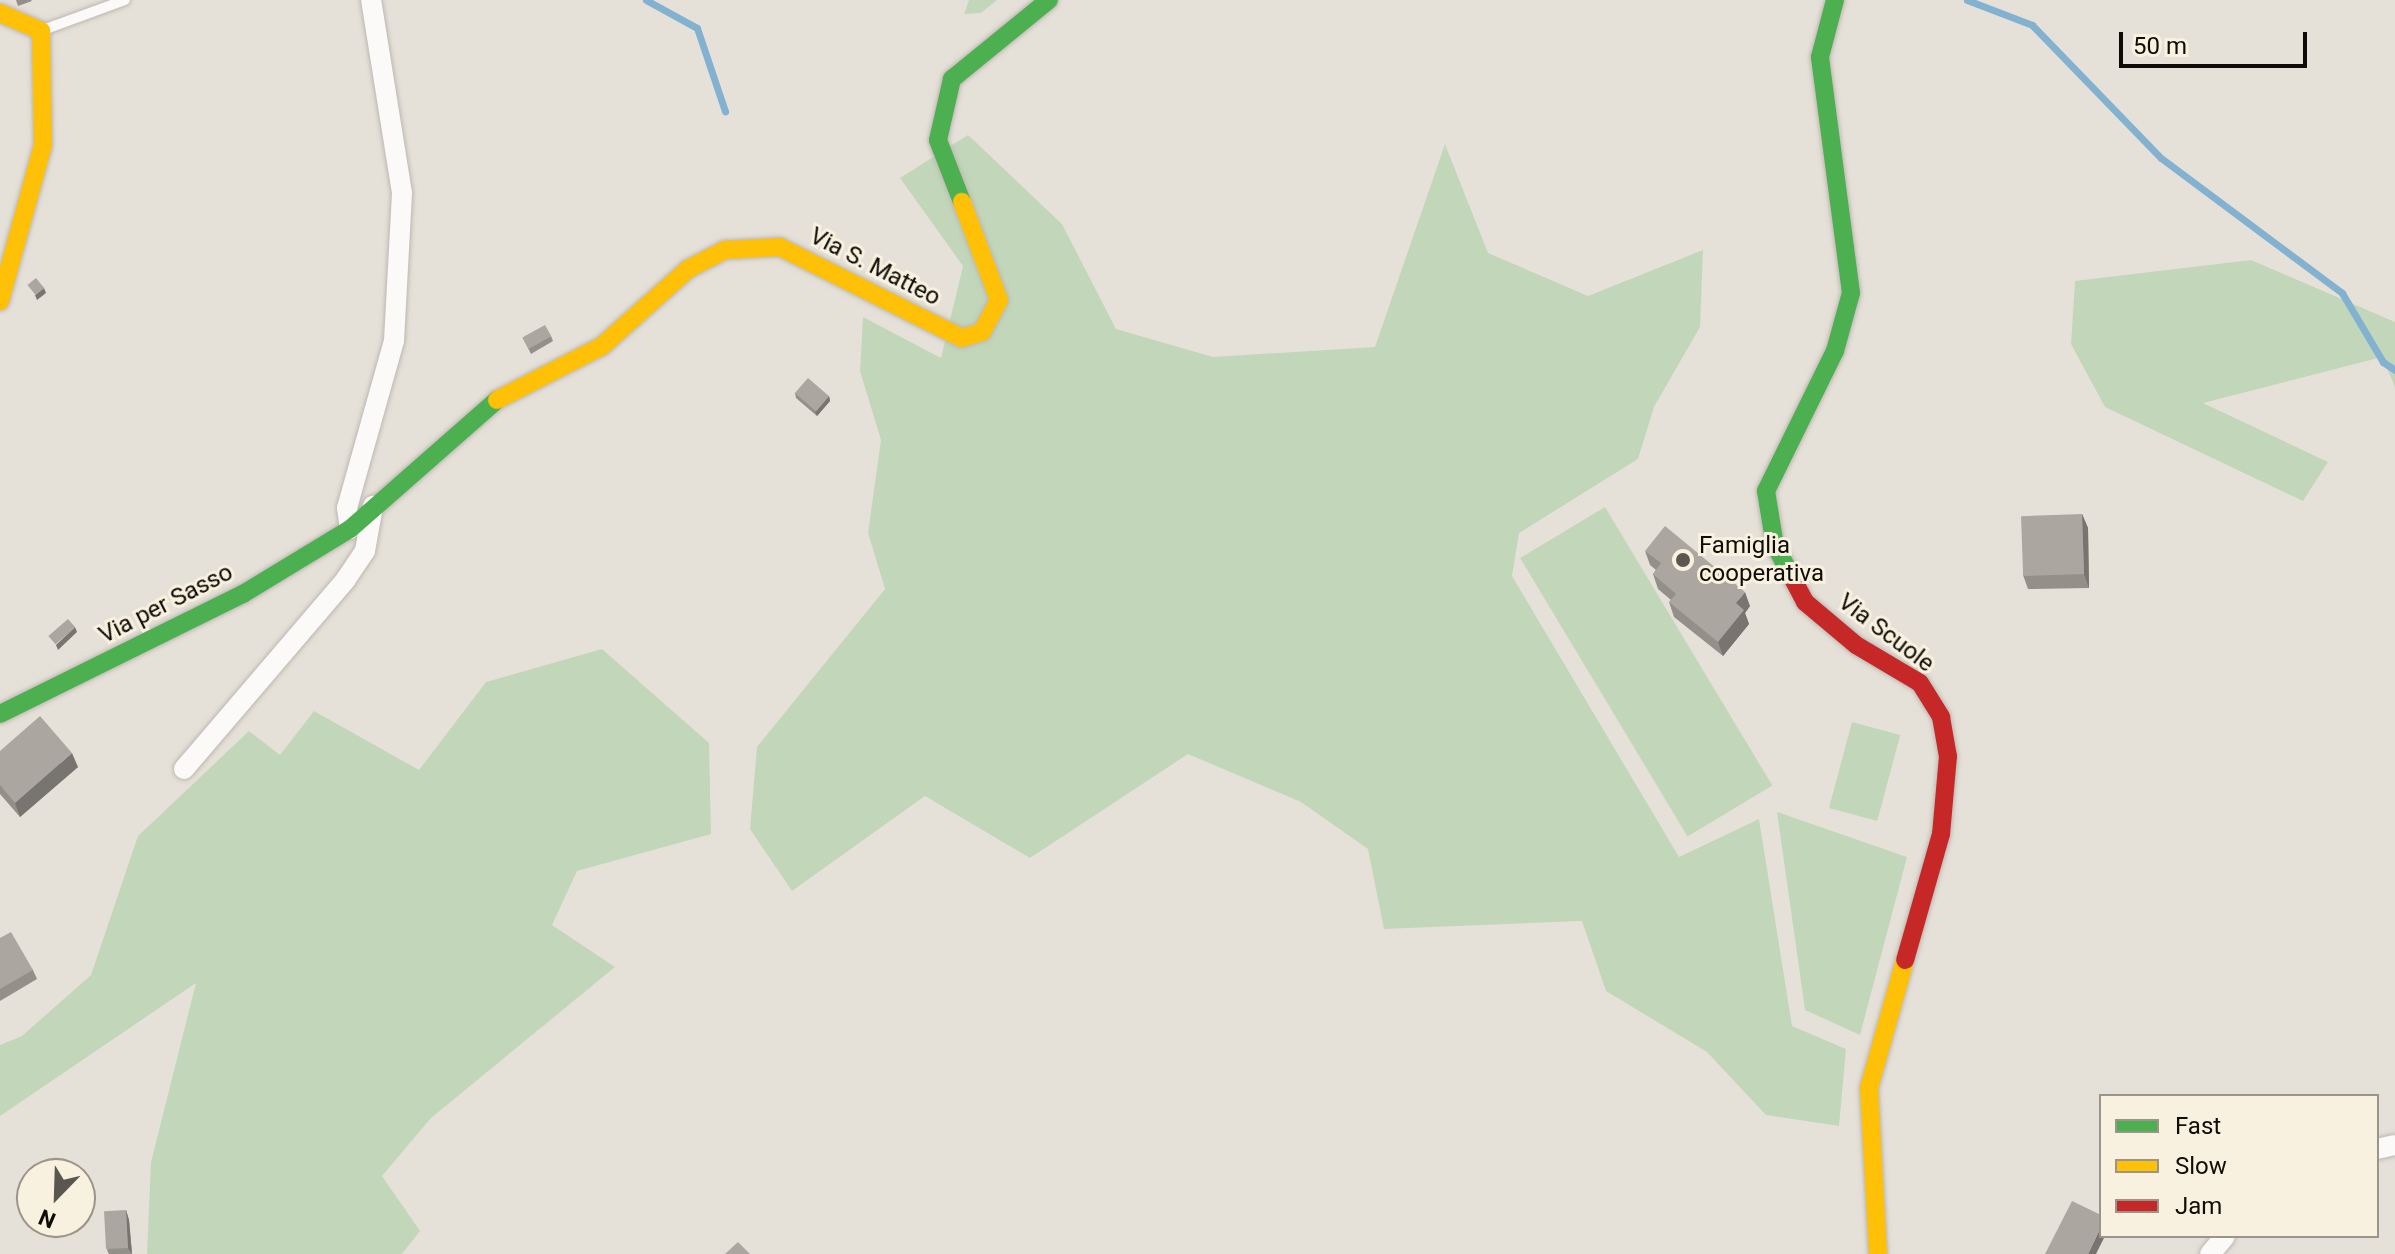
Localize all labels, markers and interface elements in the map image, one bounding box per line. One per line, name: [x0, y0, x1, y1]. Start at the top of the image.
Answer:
scale bar: [2123, 16, 2311, 66]
text: 50 m: [2133, 32, 2187, 60]
street label: Via S. Matteo: [805, 222, 945, 312]
place label: Famiglia cooperativa: [1699, 532, 1824, 588]
marker: Famiglia cooperativa: [1674, 551, 1692, 569]
street label: Via per Sasso: [94, 558, 238, 650]
street label: Via Scuole: [1832, 588, 1940, 678]
legend: [2099, 1094, 2379, 1238]
text: Fast: [2175, 1112, 2221, 1140]
text: Slow: [2175, 1152, 2227, 1180]
north arrow: [16, 1158, 96, 1238]
text: Jam: [2175, 1192, 2222, 1220]
text: N: [35, 1204, 59, 1233]

